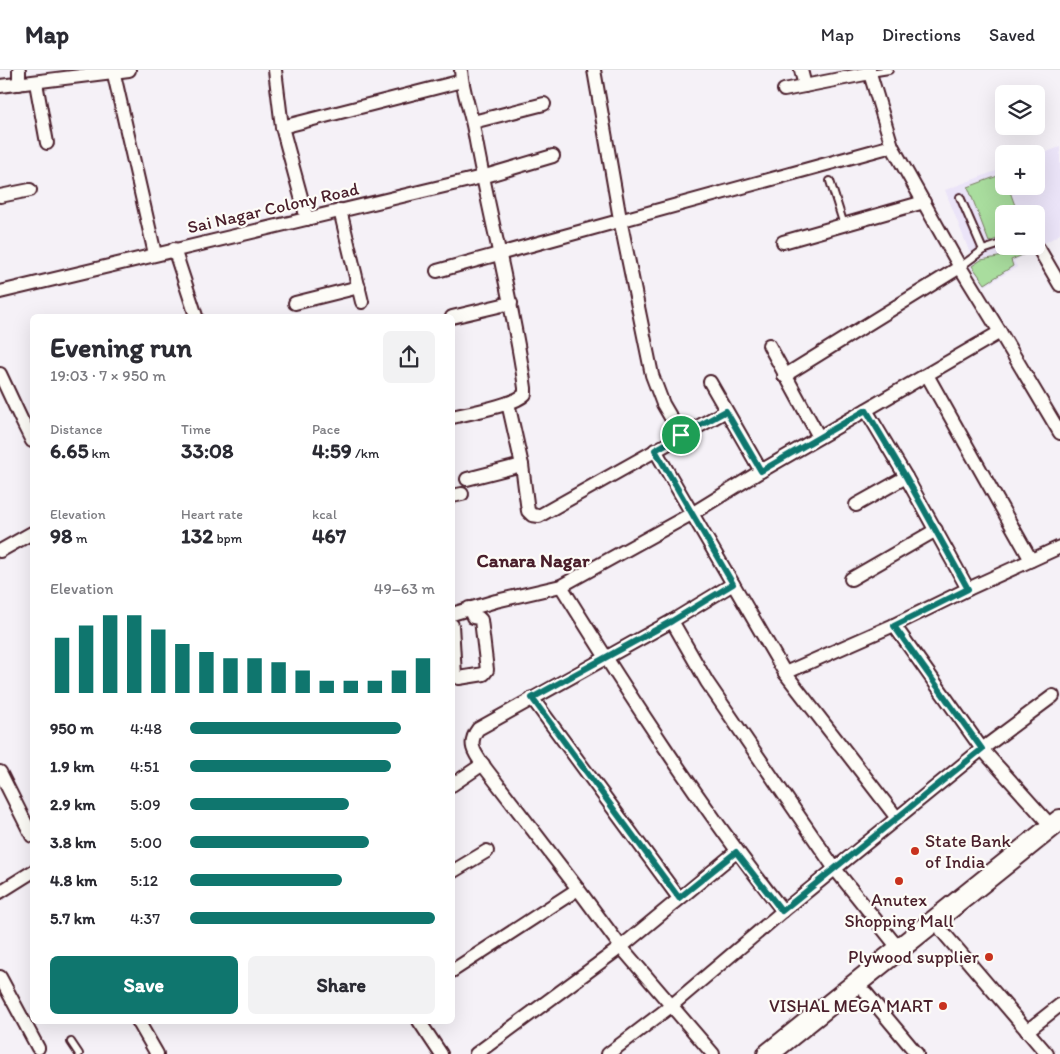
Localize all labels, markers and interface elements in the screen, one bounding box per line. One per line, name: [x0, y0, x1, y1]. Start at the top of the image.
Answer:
text: Map: [25, 20, 69, 49]
text: Map: [821, 24, 854, 46]
text: Directions: [882, 24, 961, 46]
text: Saved: [989, 24, 1035, 46]
map controls: [995, 85, 1045, 255]
button: layers: [995, 85, 1045, 135]
button: +: [995, 145, 1045, 195]
street label: Sai Nagar Colony Road: [185, 178, 361, 238]
button: −: [995, 205, 1045, 255]
text: Evening run: [50, 330, 192, 364]
button: share: [383, 331, 435, 383]
text: 19:03 · 7 × 950 m: [50, 366, 166, 385]
pin: [660, 414, 702, 456]
text: Distance: [50, 421, 102, 438]
text: Time: [181, 421, 211, 438]
text: Pace: [312, 421, 340, 438]
icon: arrive: [667, 421, 695, 449]
text: 6.65: [50, 438, 88, 463]
text: 33:08: [181, 438, 233, 463]
text: 4:59: [312, 438, 352, 463]
text: km: [88, 445, 110, 462]
text: /km: [352, 445, 379, 462]
text: Elevation: [50, 506, 106, 523]
text: Heart rate: [181, 506, 243, 523]
text: kcal: [312, 506, 337, 523]
text: 98: [50, 523, 73, 548]
text: 132: [181, 523, 213, 548]
text: 467: [312, 523, 346, 548]
text: m: [73, 530, 87, 547]
text: bpm: [213, 530, 242, 547]
district label: Canara Nagar: [477, 549, 590, 572]
text: Elevation: [50, 579, 114, 598]
text: 49–63 m: [374, 579, 435, 598]
text: 950 m: [50, 719, 94, 738]
text: 4:48: [130, 719, 162, 738]
text: 1.9 km: [50, 757, 94, 776]
text: 4:51: [130, 757, 159, 776]
text: 2.9 km: [50, 795, 95, 814]
text: 5:09: [130, 795, 161, 814]
place label: State Bank of India: [925, 830, 1012, 873]
text: 3.8 km: [50, 833, 96, 852]
text: 5:00: [130, 833, 162, 852]
marker: State Bank of India: [909, 845, 921, 857]
text: 4.8 km: [50, 871, 97, 890]
text: 5:12: [130, 871, 158, 890]
marker: Anutex Shopping Mall: [893, 875, 905, 887]
place label: Anutex Shopping Mall: [844, 889, 954, 932]
text: 5.7 km: [50, 909, 95, 928]
text: 4:37: [130, 909, 160, 928]
place label: Plywood supplier: [848, 946, 980, 968]
marker: Plywood supplier: [983, 951, 995, 963]
button: Save: [50, 956, 238, 1014]
button: Share: [248, 956, 435, 1014]
place label: VISHAL MEGA MART: [769, 995, 933, 1017]
marker: VISHAL MEGA MART: [937, 1000, 949, 1012]

